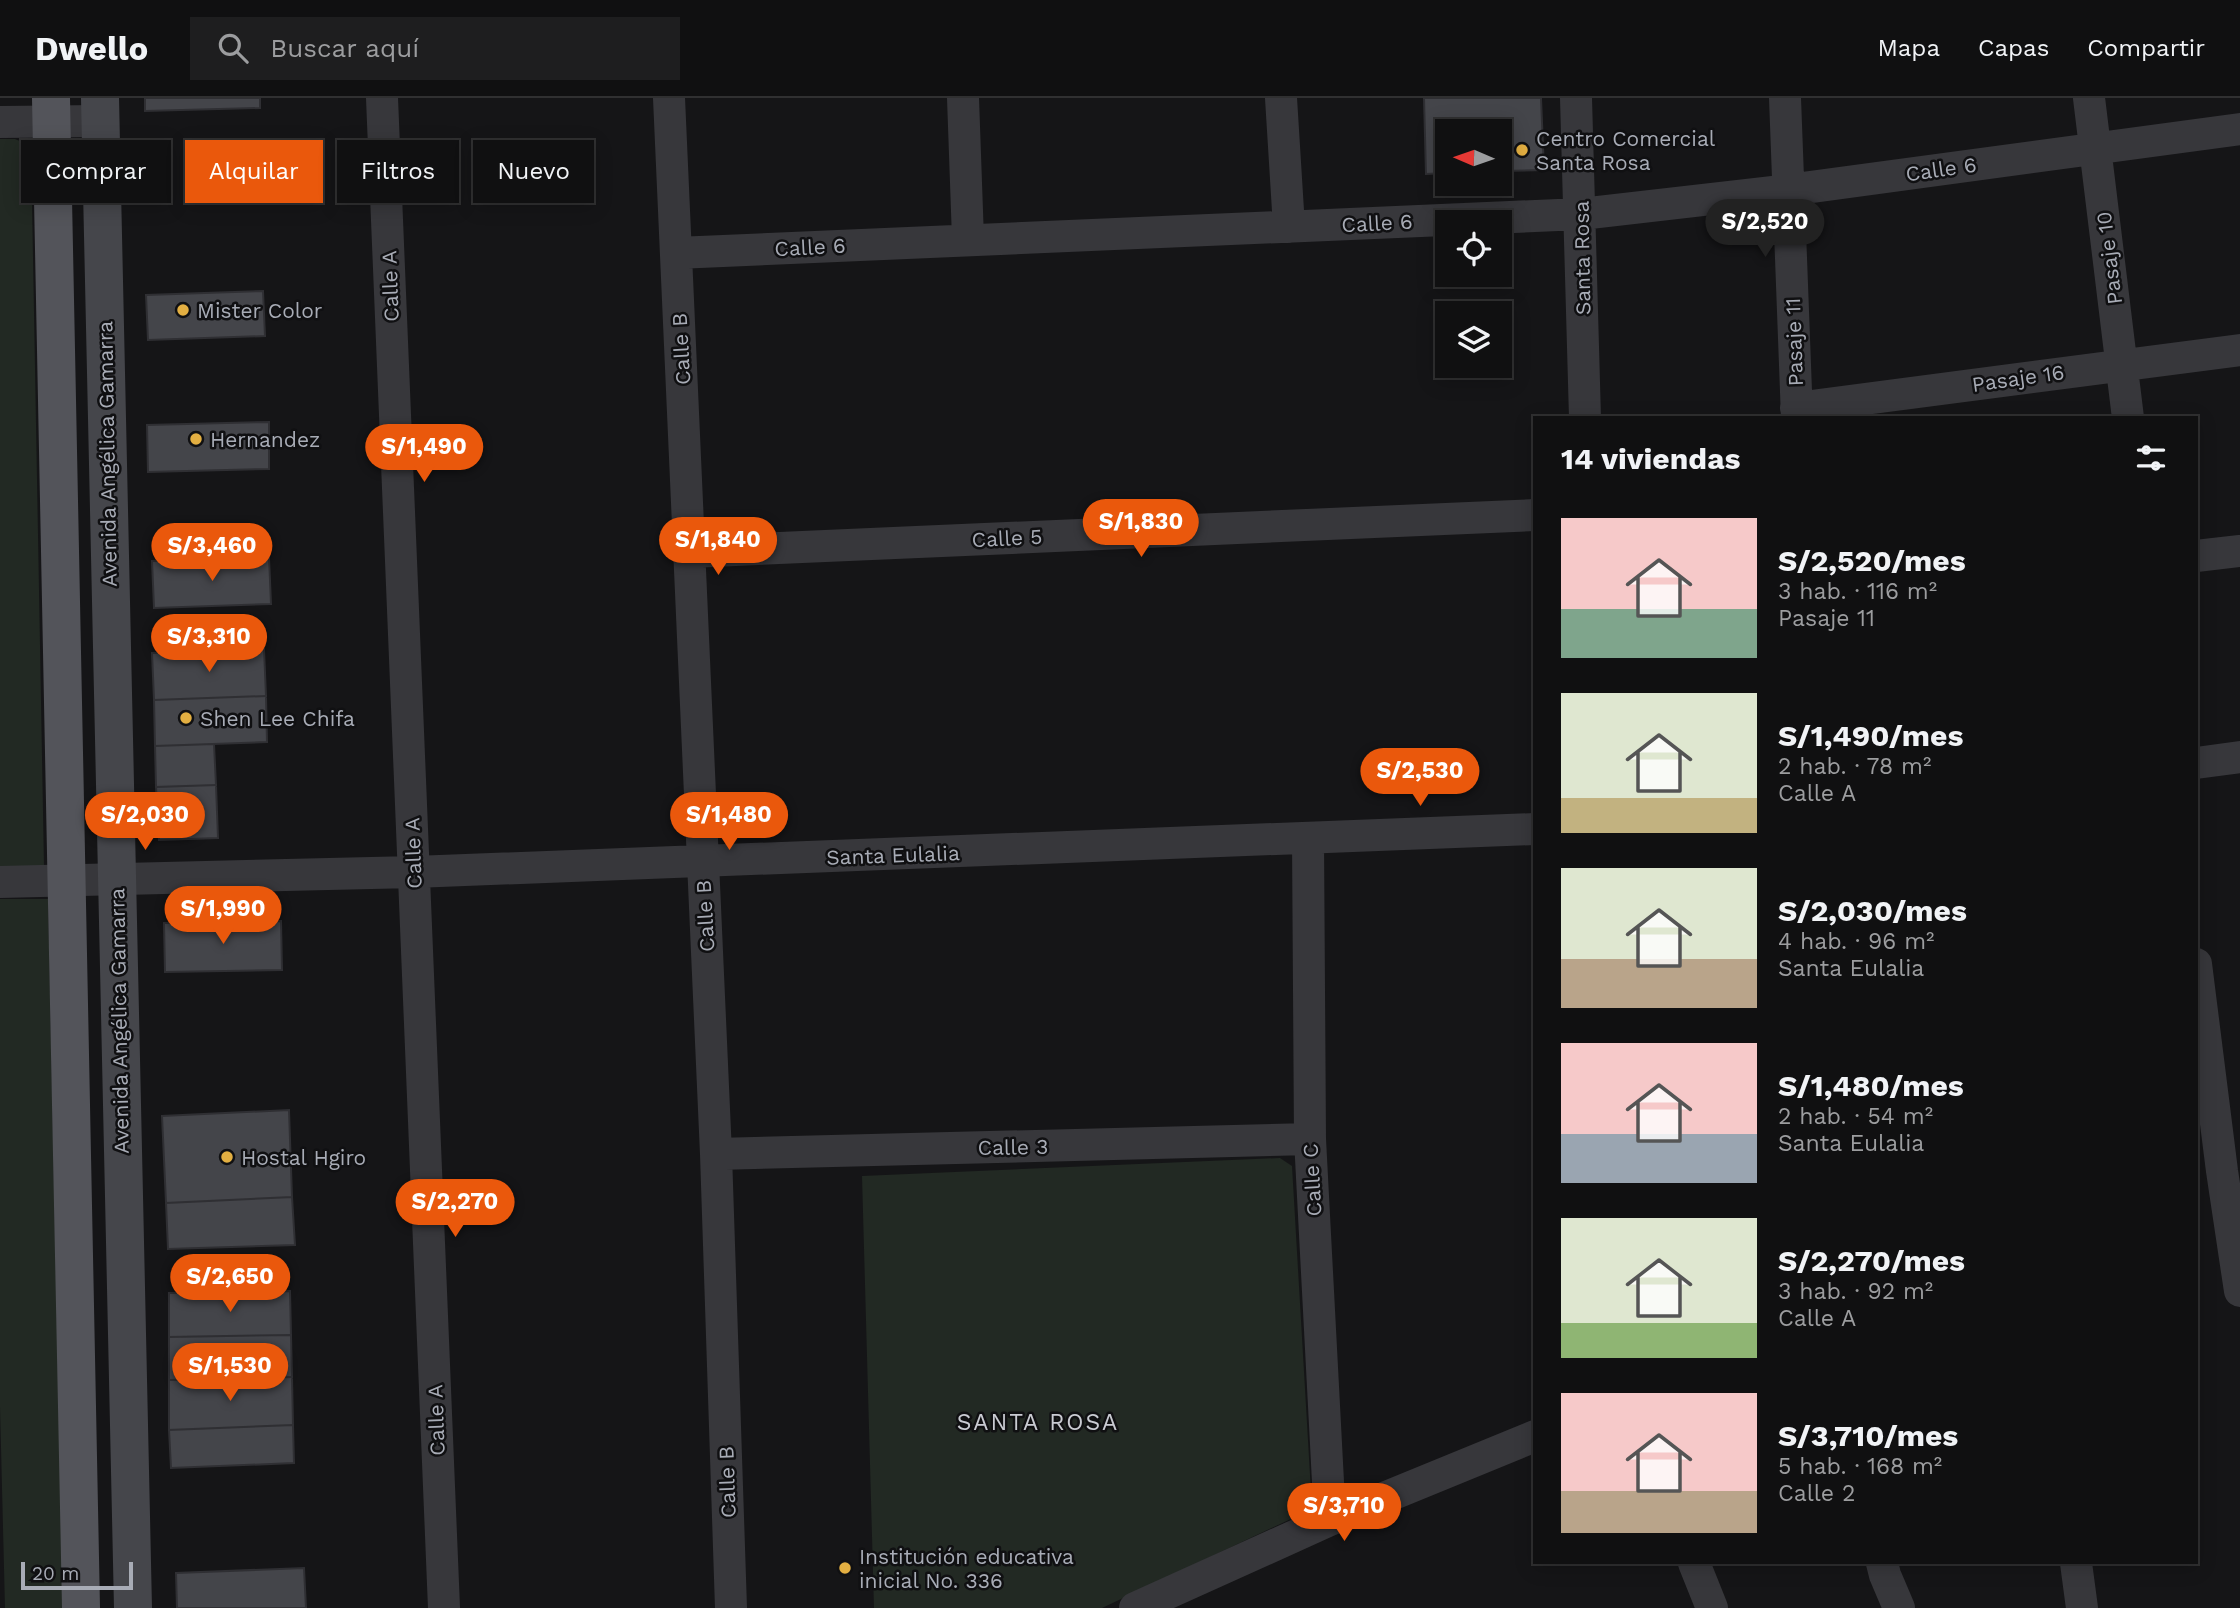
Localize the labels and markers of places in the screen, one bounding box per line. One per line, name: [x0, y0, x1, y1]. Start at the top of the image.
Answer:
place label: Centro Comercial Santa Rosa: [1536, 126, 1716, 175]
marker: Centro Comercial Santa Rosa: [1514, 142, 1530, 158]
pin: S/2,520: [1700, 200, 1830, 259]
place label: Mister Color: [197, 298, 323, 323]
marker: Mister Color: [175, 302, 191, 318]
pin: S/1,490: [359, 424, 489, 484]
place label: Hernandez: [210, 427, 320, 452]
marker: Hernandez: [188, 431, 204, 447]
pin: S/1,830: [1076, 500, 1206, 559]
pin: S/1,840: [653, 518, 783, 577]
pin: S/3,460: [147, 524, 277, 583]
pin: S/3,310: [144, 614, 274, 674]
place label: Shen Lee Chifa: [200, 706, 355, 731]
marker: Shen Lee Chifa: [178, 710, 194, 726]
pin: S/2,530: [1355, 748, 1485, 808]
pin: S/2,030: [80, 792, 210, 852]
pin: S/1,480: [664, 792, 794, 852]
pin: S/1,990: [158, 886, 288, 946]
place label: Hostal Hgiro: [241, 1145, 366, 1170]
marker: Hostal Hgiro: [219, 1149, 235, 1165]
pin: S/2,270: [390, 1180, 520, 1239]
pin: S/2,650: [165, 1254, 295, 1314]
pin: S/1,530: [165, 1344, 295, 1403]
pin: S/3,710: [1279, 1484, 1409, 1543]
place label: Institución educativa inicial No. 336: [859, 1544, 1074, 1593]
marker: Institución educativa inicial No. 336: [837, 1560, 853, 1576]

